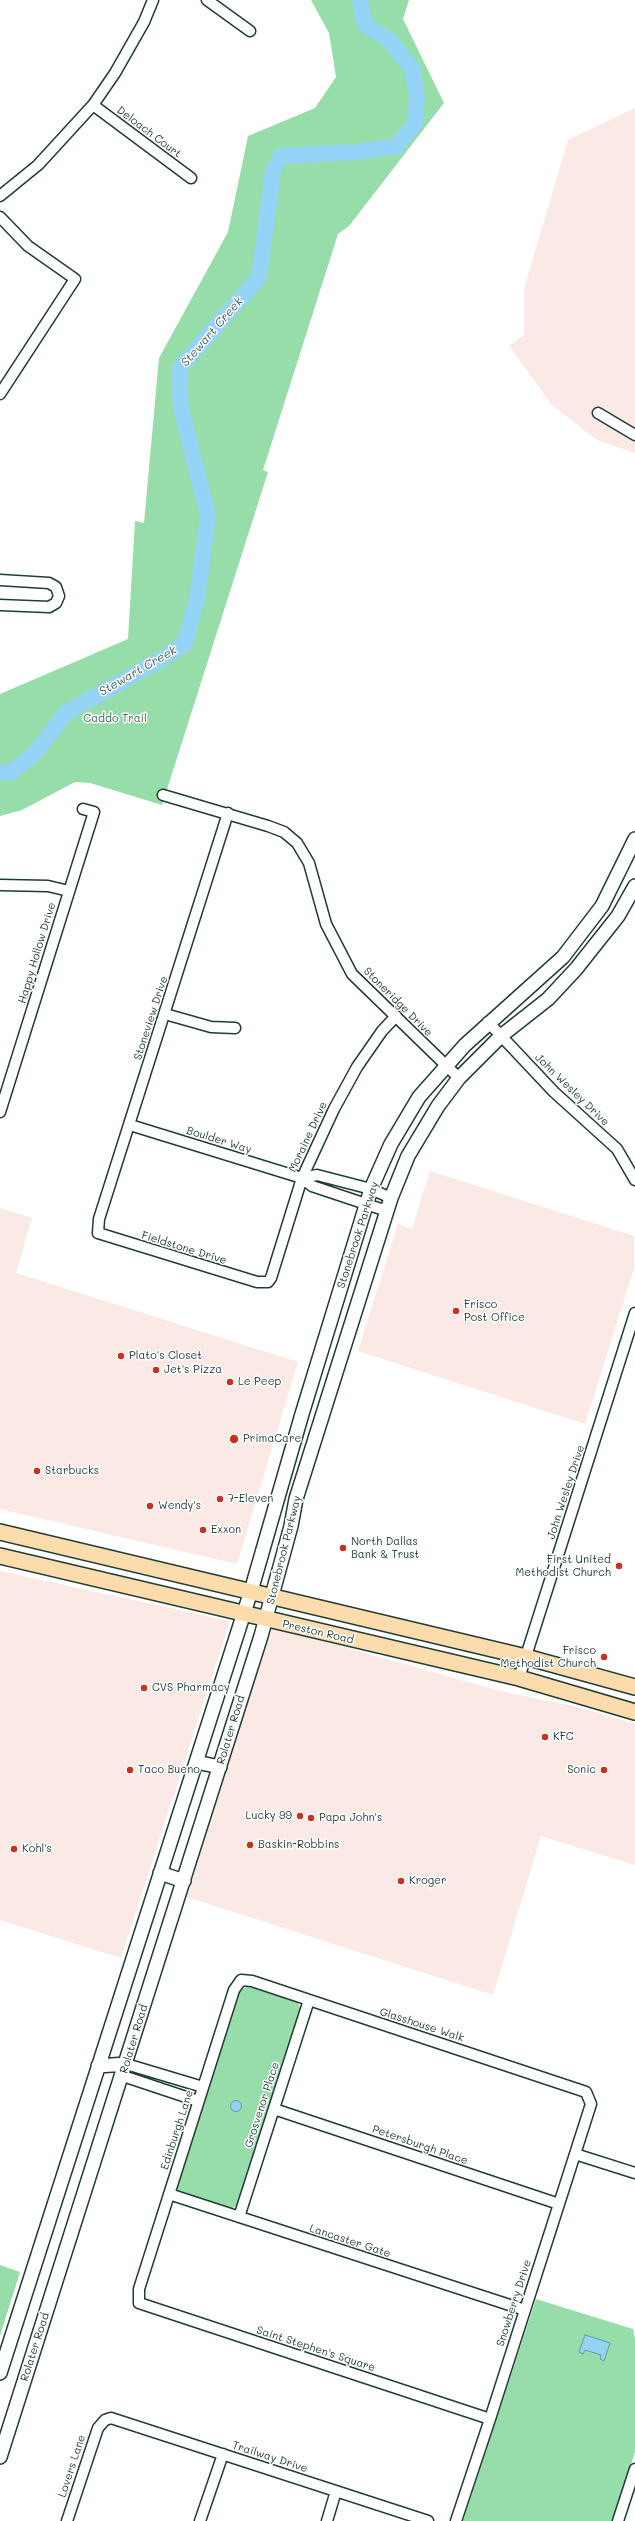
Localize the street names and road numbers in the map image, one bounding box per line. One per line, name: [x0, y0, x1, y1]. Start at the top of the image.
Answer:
street label: Deloach Court: [114, 103, 184, 161]
street label: Happy Hollow Drive: [15, 901, 59, 1005]
street label: Stoneridge Drive: [361, 965, 435, 1039]
street label: Stoneview Drive: [131, 974, 171, 1062]
street label: John Wesley Drive: [532, 1051, 612, 1129]
street label: Moraine Drive: [286, 1100, 330, 1174]
street label: Boulder Way: [185, 1124, 253, 1156]
street label: Stonebrook Parkway: [335, 1180, 381, 1290]
street label: Fieldstone Drive: [140, 1229, 228, 1267]
street label: John Wesley Drive: [545, 1443, 587, 1541]
street label: Stonebrook Parkway: [264, 1494, 304, 1606]
street label: Preston Road: [281, 1617, 355, 1647]
street label: Rolater Road: [214, 1694, 248, 1766]
street label: Rolater Road: [117, 2003, 151, 2075]
street label: Glasshouse Walk: [378, 2005, 466, 2045]
street label: Grosvenor Place: [242, 2060, 282, 2150]
street label: Edinburgh Lane: [158, 2089, 196, 2171]
street label: Petersburgh Place: [370, 2122, 470, 2168]
street label: Lancaster Gate: [308, 2222, 392, 2260]
street label: Snowberry Drive: [494, 2258, 534, 2348]
street label: Rolater Road: [18, 2311, 52, 2383]
street label: Saint Stephen's Square: [255, 2324, 377, 2374]
street label: Lovers Lane: [56, 2433, 88, 2499]
street label: Trailway Drive: [231, 2439, 309, 2475]

